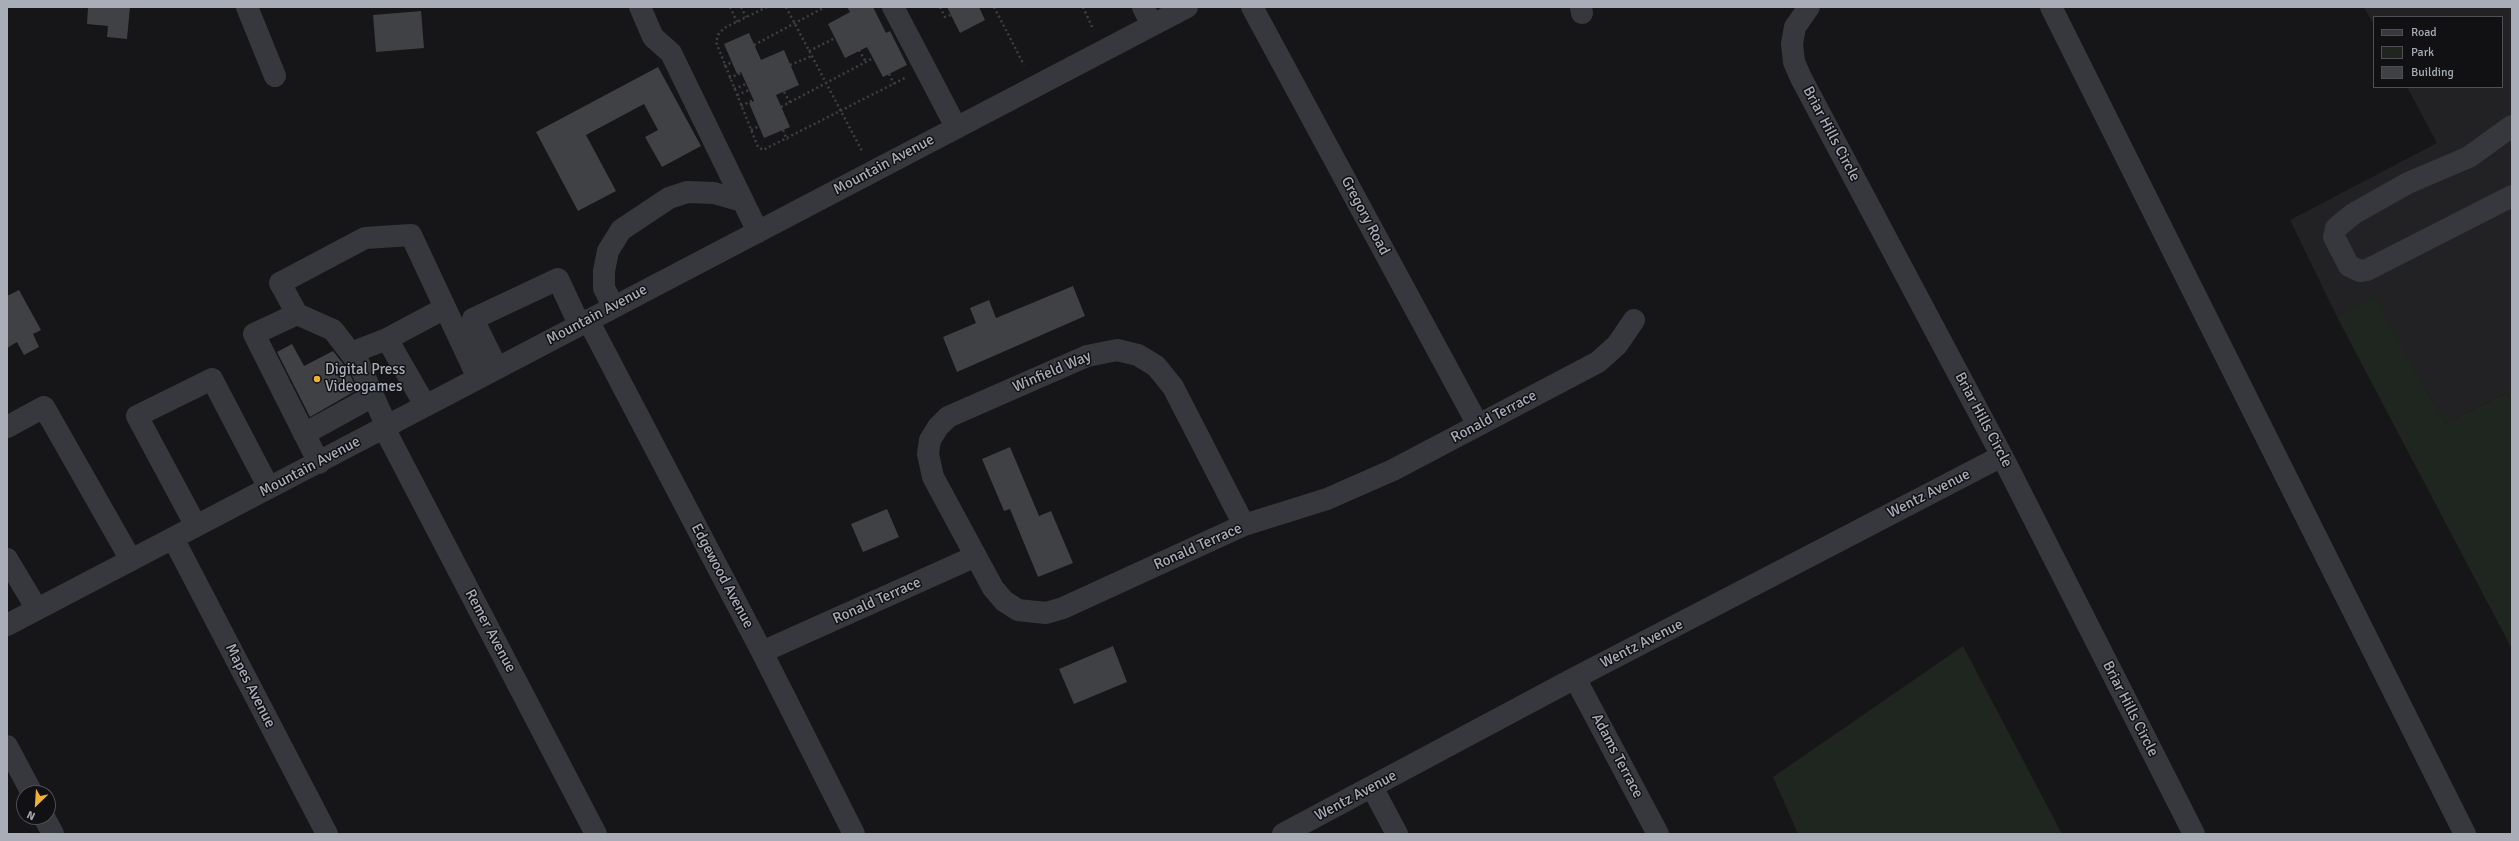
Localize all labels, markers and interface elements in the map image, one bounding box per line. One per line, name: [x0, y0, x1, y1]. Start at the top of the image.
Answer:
legend: [2373, 16, 2503, 88]
text: Road: [2411, 25, 2437, 40]
text: Park: [2411, 45, 2434, 60]
text: Building: [2411, 65, 2454, 80]
street label: Briar Hills Circle: [1798, 83, 1864, 185]
street label: Mountain Avenue: [830, 131, 938, 199]
street label: Gregory Road: [1337, 174, 1393, 258]
street label: Mountain Avenue: [543, 281, 651, 349]
street label: Winfield Way: [1010, 347, 1094, 397]
place label: Digital Press Videogames: [325, 361, 405, 396]
street label: Briar Hills Circle: [1950, 369, 2016, 471]
marker: Digital Press Videogames: [312, 374, 322, 384]
street label: Ronald Terrace: [1448, 387, 1540, 447]
street label: Mountain Avenue: [256, 433, 364, 501]
street label: Wentz Avenue: [1885, 465, 1973, 523]
street label: Ronald Terrace: [1151, 520, 1245, 574]
street label: Edgewood Avenue: [687, 521, 757, 631]
street label: Ronald Terrace: [830, 574, 924, 628]
street label: Remer Avenue: [461, 586, 519, 676]
street label: Wentz Avenue: [1598, 615, 1686, 673]
street label: Mapes Avenue: [221, 641, 279, 731]
street label: Briar Hills Circle: [2098, 658, 2162, 760]
street label: Adams Terrace: [1587, 711, 1647, 801]
street label: Wentz Avenue: [1312, 767, 1400, 825]
north arrow: [16, 785, 56, 825]
text: N: [25, 808, 37, 823]

